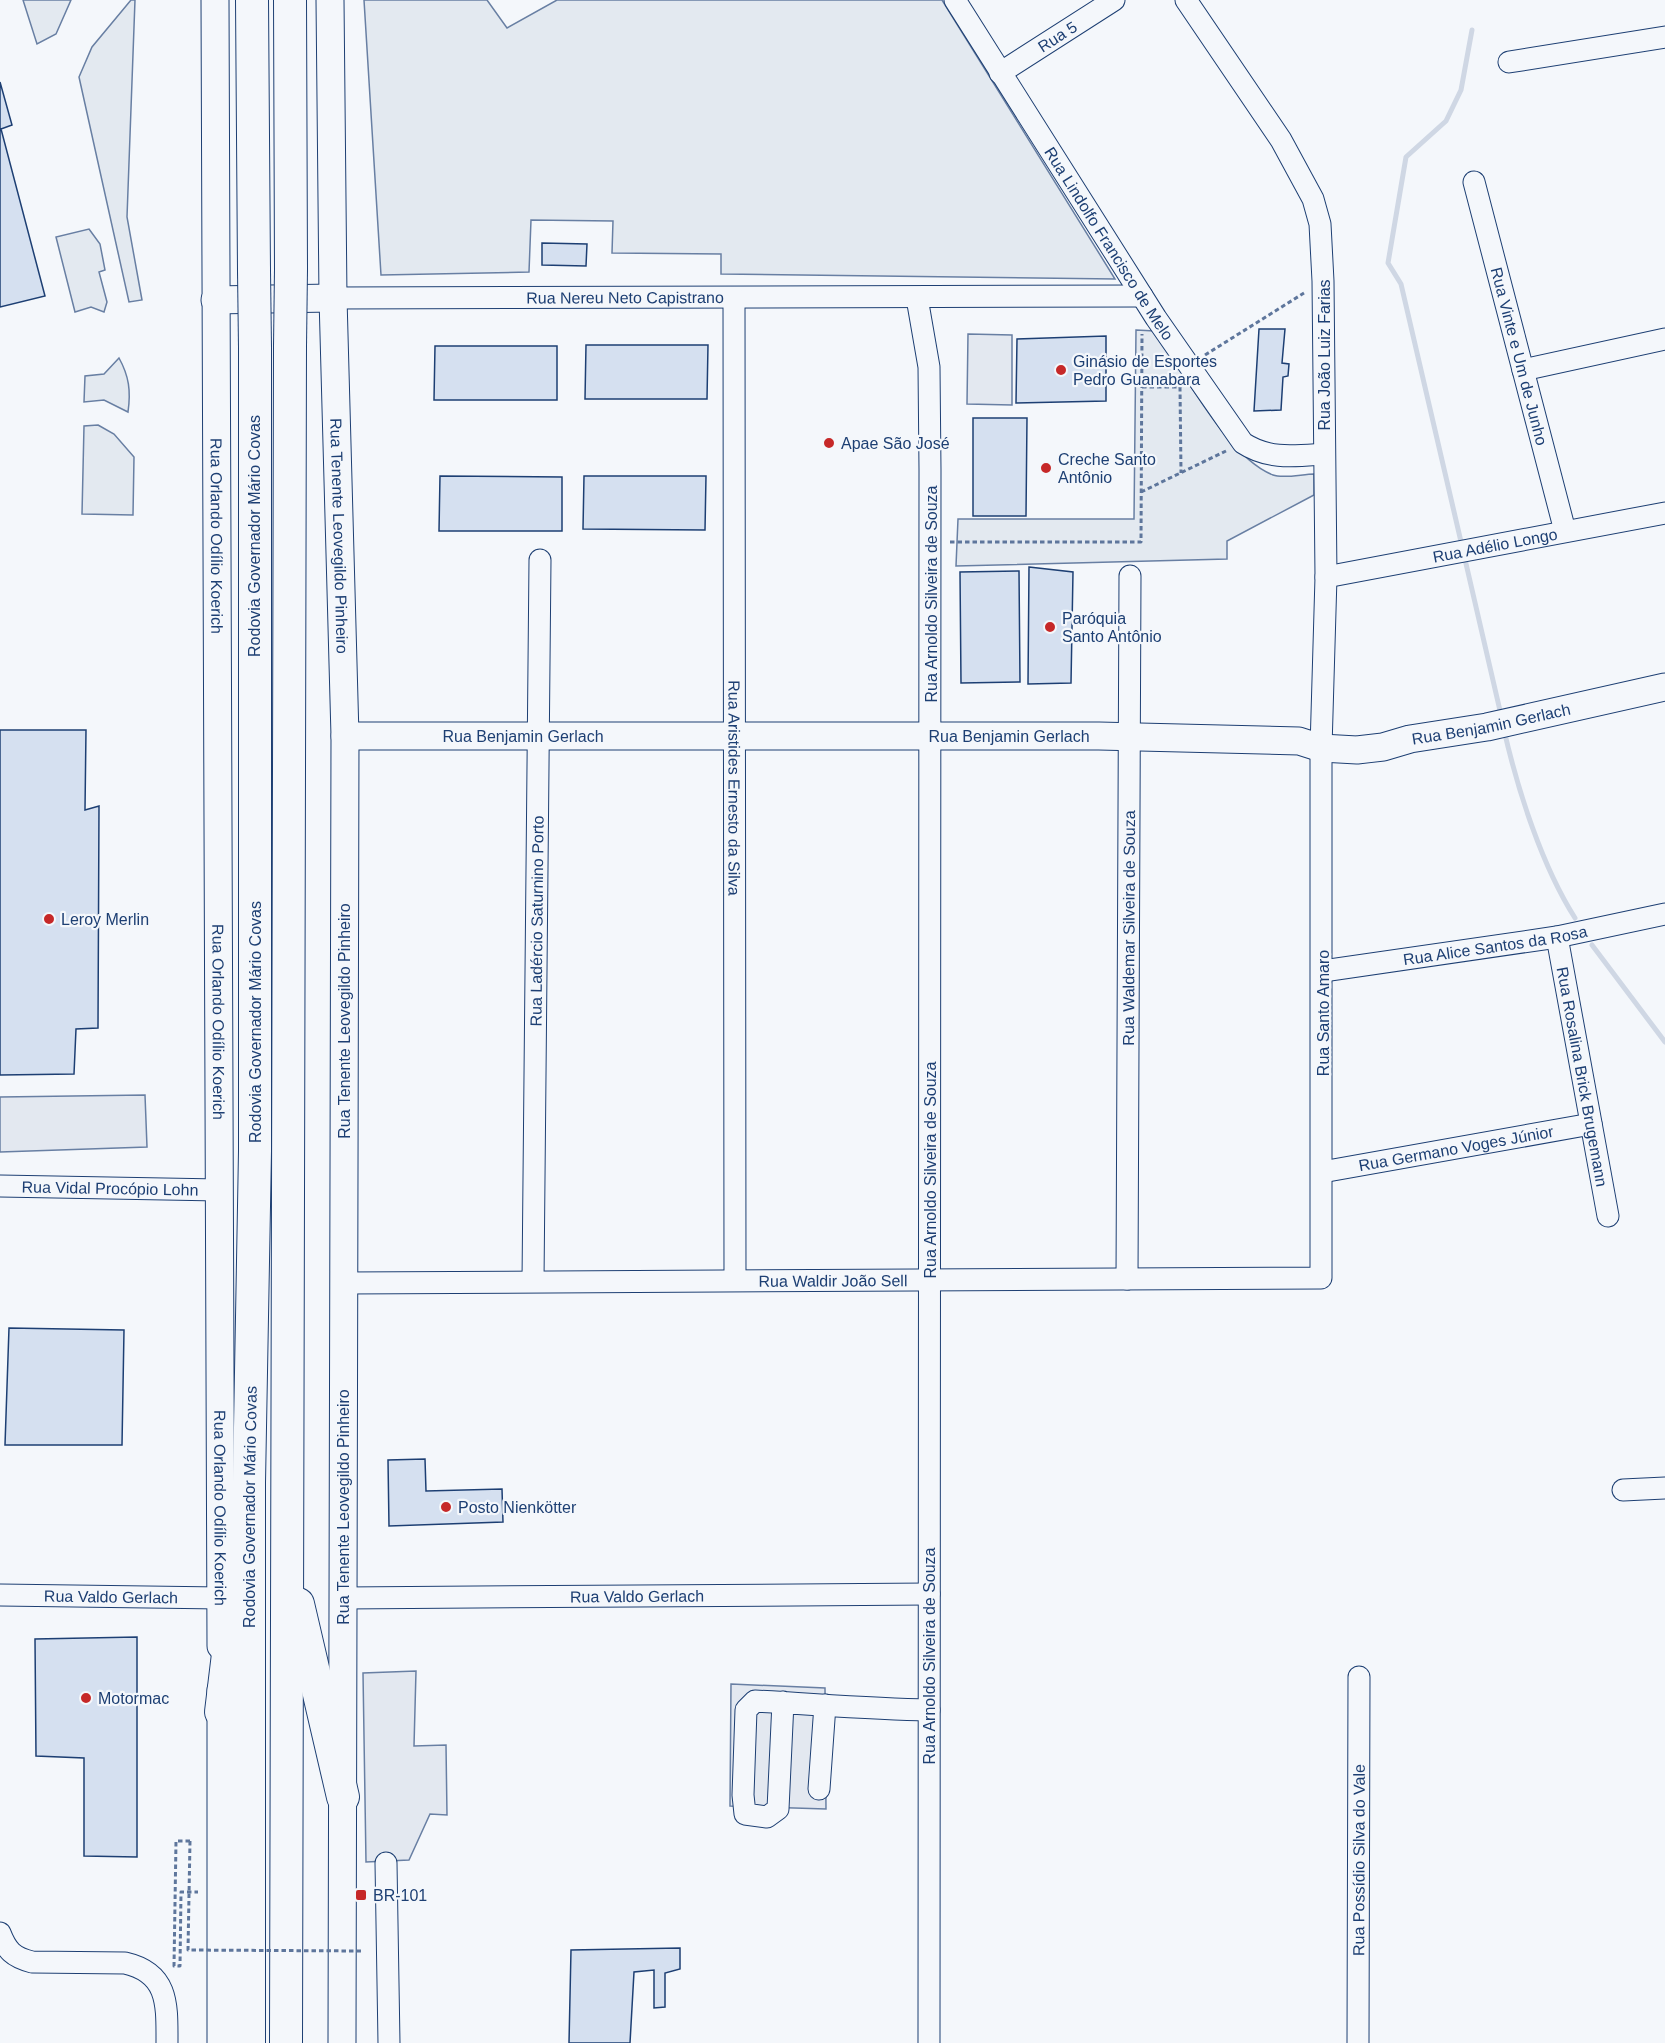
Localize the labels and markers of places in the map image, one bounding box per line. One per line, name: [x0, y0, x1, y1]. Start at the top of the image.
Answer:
place label: Ginásio de Esportes Pedro Guanabara: [1073, 353, 1217, 388]
marker: Ginásio de Esportes Pedro Guanabara: [1054, 363, 1068, 377]
place label: Apae São José: [841, 435, 950, 452]
marker: Apae São José: [822, 436, 836, 450]
place label: Creche Santo Antônio: [1058, 451, 1156, 486]
marker: Creche Santo Antônio: [1039, 461, 1053, 475]
place label: Paróquia Santo Antônio: [1062, 610, 1162, 645]
marker: Paróquia Santo Antônio: [1043, 620, 1057, 634]
place label: Leroy Merlin: [61, 911, 149, 928]
marker: Leroy Merlin: [42, 912, 56, 926]
place label: Posto Nienkötter: [458, 1499, 577, 1516]
marker: Posto Nienkötter: [439, 1500, 453, 1514]
place label: Motormac: [98, 1690, 169, 1707]
marker: Motormac: [79, 1691, 93, 1705]
place label: BR-101: [373, 1887, 427, 1904]
marker: BR-101: [354, 1888, 368, 1902]

